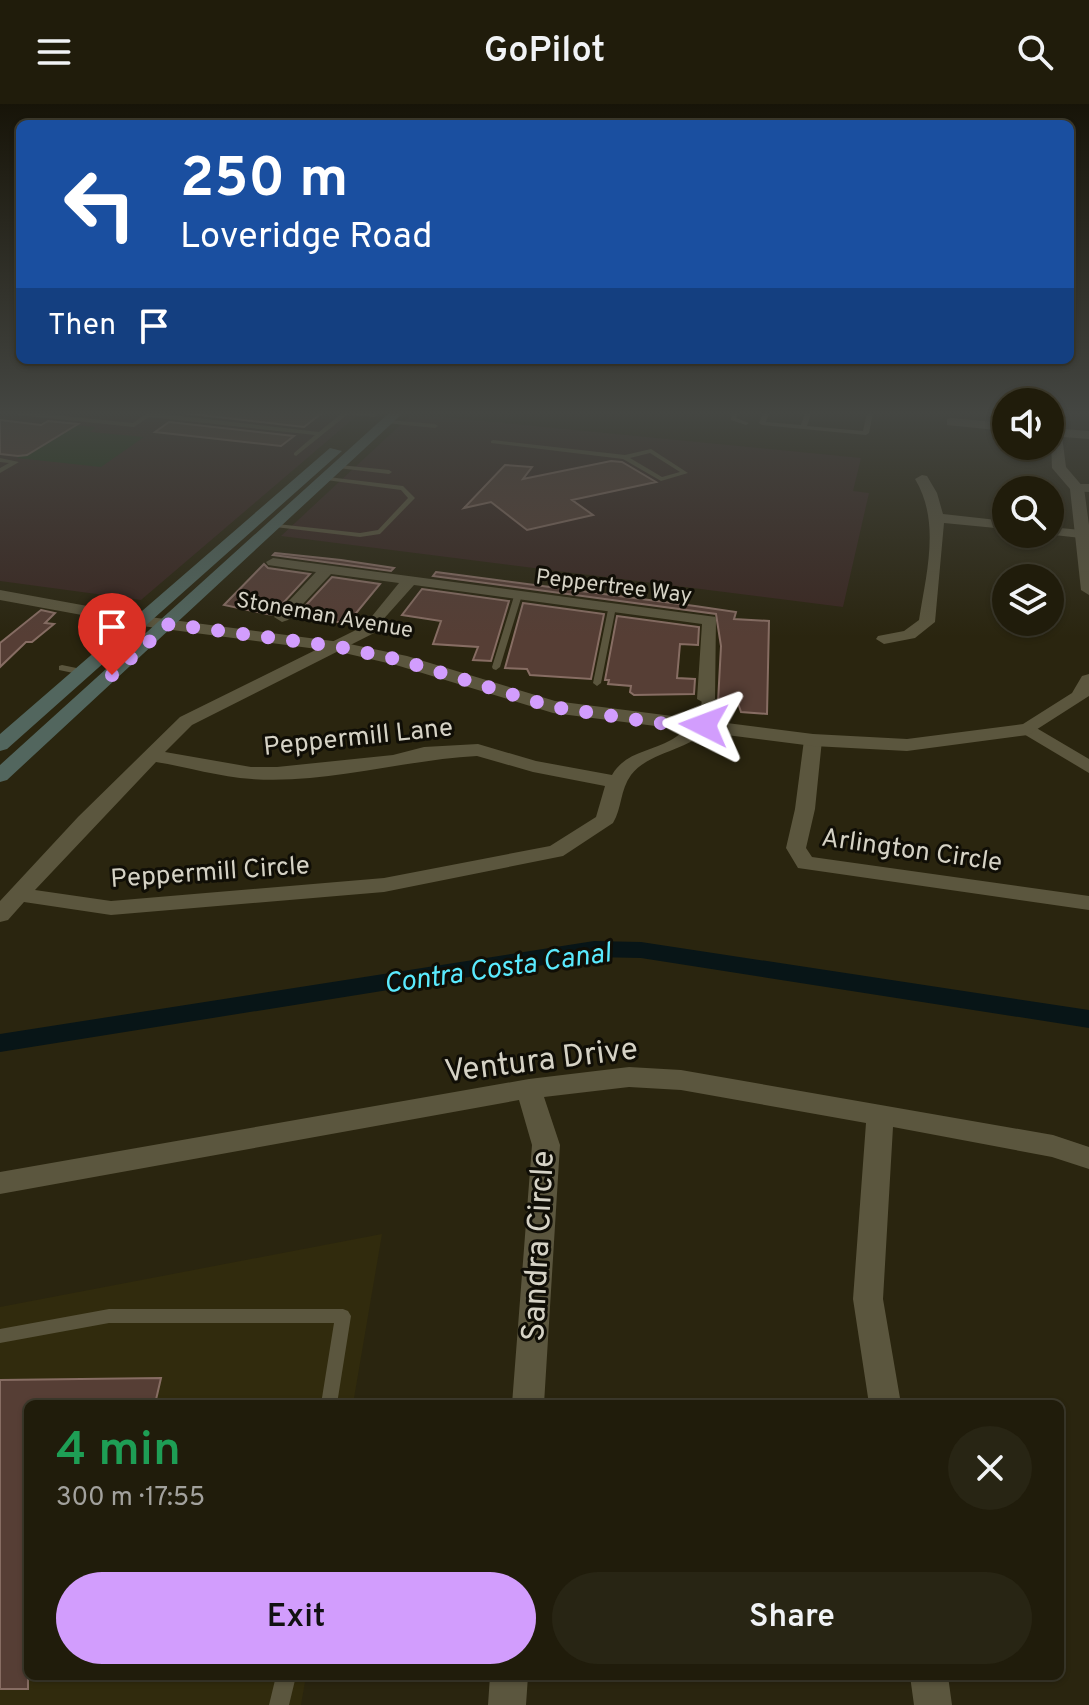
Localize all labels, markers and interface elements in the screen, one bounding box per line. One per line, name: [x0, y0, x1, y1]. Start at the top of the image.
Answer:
text: GoPilot: [484, 29, 605, 75]
icon: menu: [32, 30, 76, 74]
icon: search: [1013, 30, 1057, 74]
text: 250 m: [180, 146, 348, 216]
icon: left: [48, 152, 152, 256]
text: Loveridge Road: [180, 215, 432, 261]
icon: arrive: [132, 304, 176, 348]
text: Then: [48, 308, 116, 345]
map controls: [992, 388, 1064, 636]
button: sound: [992, 388, 1064, 460]
button: search: [992, 476, 1064, 548]
street label: Peppertree Way: [534, 564, 693, 610]
button: layers: [992, 564, 1064, 636]
street label: Stoneman Avenue: [234, 588, 415, 645]
pin: [78, 593, 146, 675]
icon: arrive: [90, 605, 134, 649]
position arrow: [662, 683, 746, 767]
street label: Peppermill Lane: [262, 712, 455, 765]
street label: Arlington Circle: [819, 822, 1004, 880]
street label: Peppermill Circle: [109, 850, 311, 897]
water label: Contra Costa Canal: [381, 936, 615, 1004]
street label: Ventura Drive: [442, 1030, 640, 1094]
street label: Sandra Circle: [515, 1150, 565, 1343]
text: 4 min: [56, 1422, 181, 1482]
button: close: [948, 1426, 1032, 1510]
text: 300 m · 17:55: [56, 1482, 205, 1515]
button: Exit: [56, 1572, 536, 1664]
button: Share: [552, 1572, 1032, 1664]

